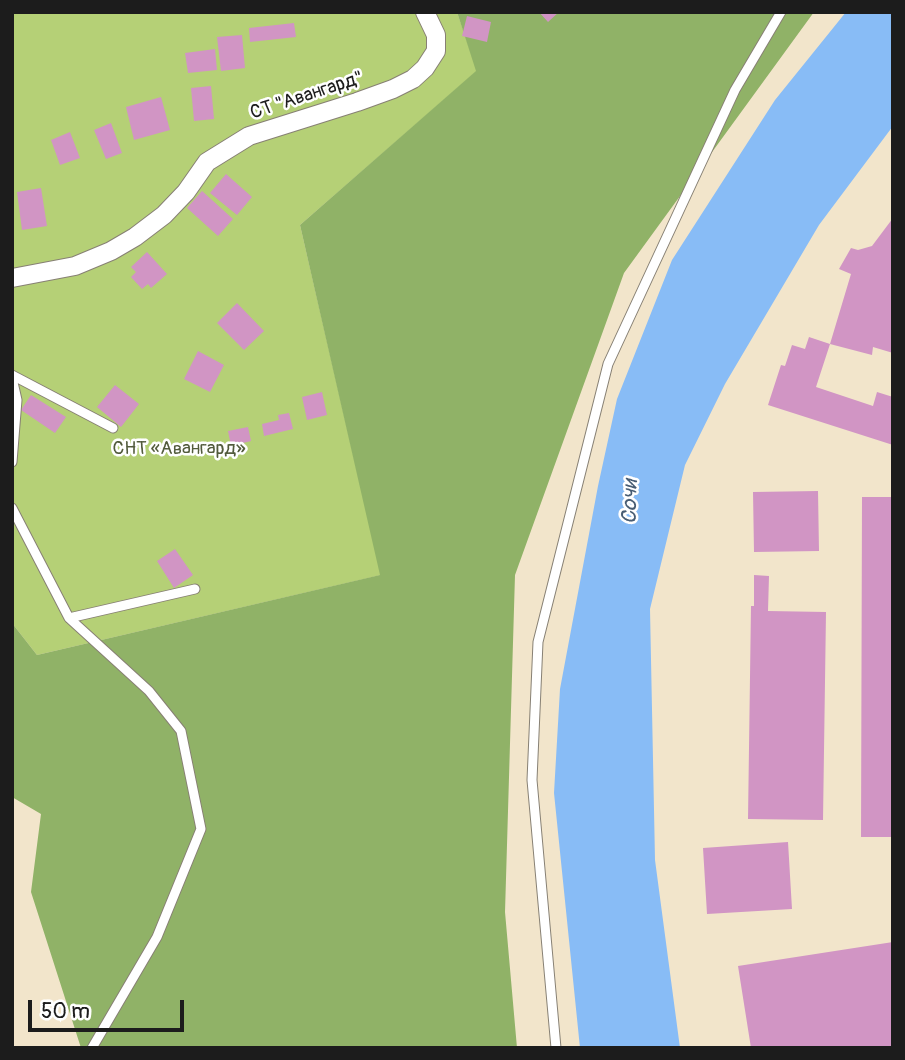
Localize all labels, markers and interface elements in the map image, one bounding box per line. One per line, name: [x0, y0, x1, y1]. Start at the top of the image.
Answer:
street label: СТ "Авангард": [248, 67, 366, 125]
park label: СНТ «Авангард»: [112, 438, 246, 460]
water label: Сочи: [618, 480, 644, 524]
scale bar: [32, 986, 187, 1030]
text: 50 m: [41, 998, 90, 1025]

